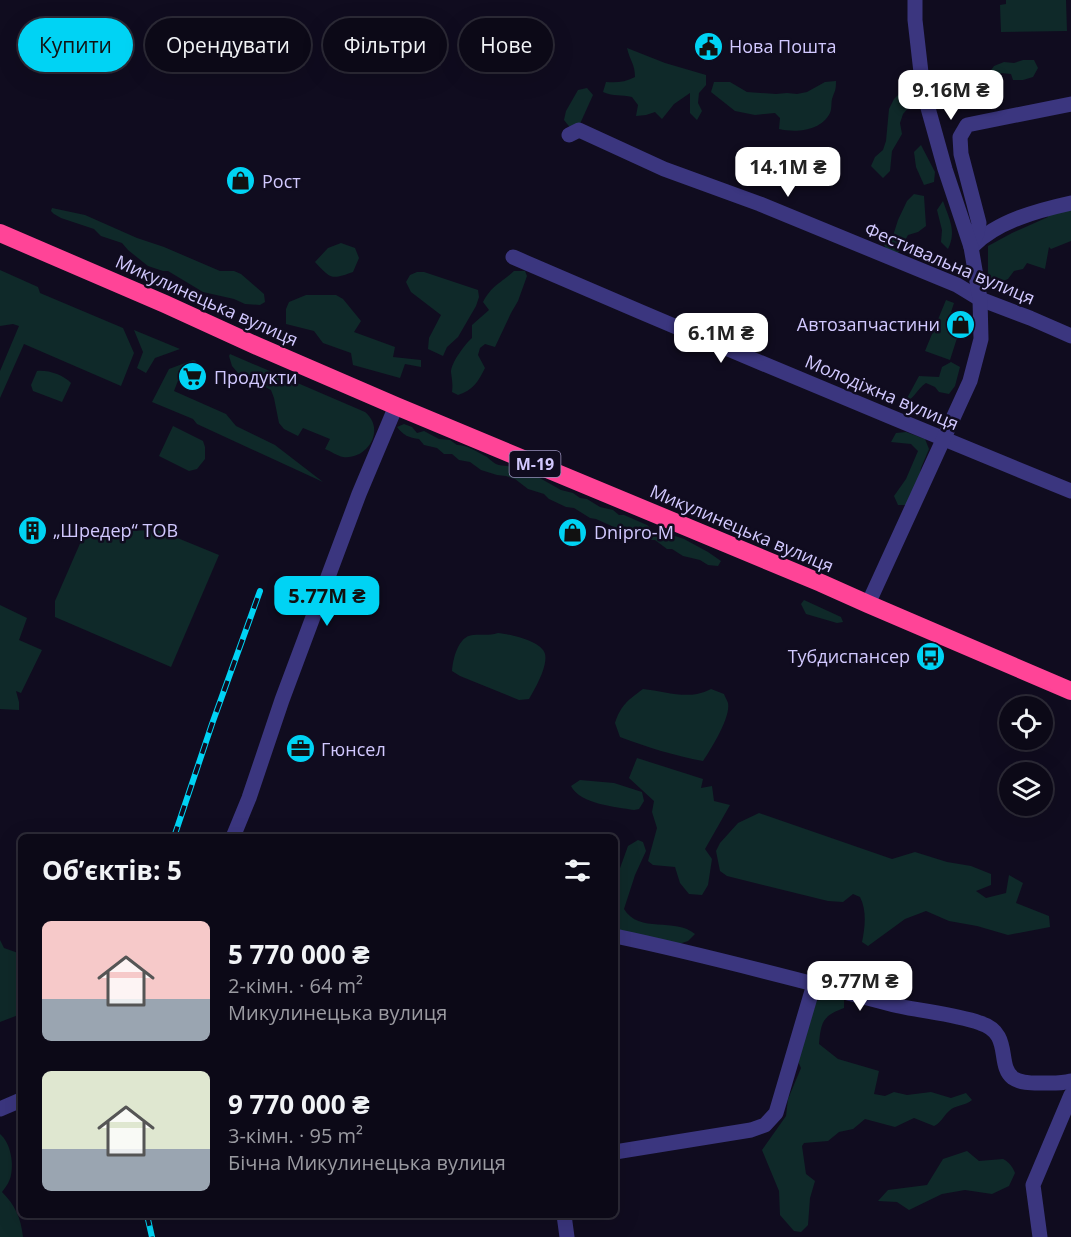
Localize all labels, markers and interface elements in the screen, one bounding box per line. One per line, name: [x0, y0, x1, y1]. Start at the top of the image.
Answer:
chip: Купити: [18, 18, 133, 72]
chip: Орендувати: [145, 18, 311, 72]
chip: Фільтри: [323, 18, 447, 72]
chip: Нове: [459, 18, 553, 72]
public building icon: Нова Пошта: [692, 30, 724, 62]
place label: Нова Пошта: [729, 34, 837, 58]
pin: 9.16M ₴: [896, 70, 1006, 121]
text: 9.16M ₴: [912, 76, 990, 103]
pin: 14.1M ₴: [733, 147, 843, 198]
text: 14.1M ₴: [749, 153, 827, 180]
shop icon: Рост: [225, 165, 257, 197]
place label: Рост: [262, 169, 301, 193]
street label: Фестивальна вулиця: [861, 216, 1039, 310]
street label: Микулинецька вулиця: [112, 249, 302, 351]
shop icon: Автозапчастини: [945, 308, 977, 340]
place label: Автозапчастини: [797, 312, 940, 336]
pin: 6.1M ₴: [672, 313, 770, 364]
text: 6.1M ₴: [688, 319, 754, 346]
street label: Молодіжна вулиця: [802, 349, 962, 435]
supermarket icon: Продукти: [177, 361, 209, 393]
place label: Продукти: [214, 365, 298, 389]
road number: М-19: [510, 451, 560, 477]
street label: Микулинецька вулиця: [646, 478, 838, 578]
building icon: „Шредер“ ТОВ: [16, 514, 48, 546]
shop icon: Dnipro-M: [557, 516, 589, 548]
place label: „Шредер“ ТОВ: [53, 518, 178, 542]
place label: Dnipro-M: [594, 520, 674, 544]
pin: 5.77M ₴: [272, 576, 382, 627]
text: 5.77M ₴: [288, 582, 366, 609]
bus stop icon: Тубдиспансер: [915, 640, 947, 672]
place label: Тубдиспансер: [788, 644, 910, 668]
map controls: [999, 696, 1053, 816]
button: locate: [999, 696, 1053, 750]
office icon: Гюнсел: [284, 733, 316, 765]
place label: Гюнсел: [321, 737, 386, 761]
button: layers: [999, 762, 1053, 816]
text: Об’єктів: 5: [42, 852, 182, 888]
icon: filters: [561, 854, 594, 887]
text: 5 770 000 ₴: [228, 936, 370, 972]
icon: home: [90, 945, 162, 1017]
pin: 9.77M ₴: [805, 961, 915, 1012]
text: 9.77M ₴: [821, 967, 899, 994]
text: 2-кімн. · 64 m²: [228, 972, 363, 999]
text: Микулинецька вулиця: [228, 999, 447, 1026]
text: 9 770 000 ₴: [228, 1086, 370, 1122]
icon: home: [90, 1095, 162, 1167]
text: 3-кімн. · 95 m²: [228, 1122, 363, 1149]
text: Бічна Микулинецька вулиця: [228, 1149, 506, 1176]

